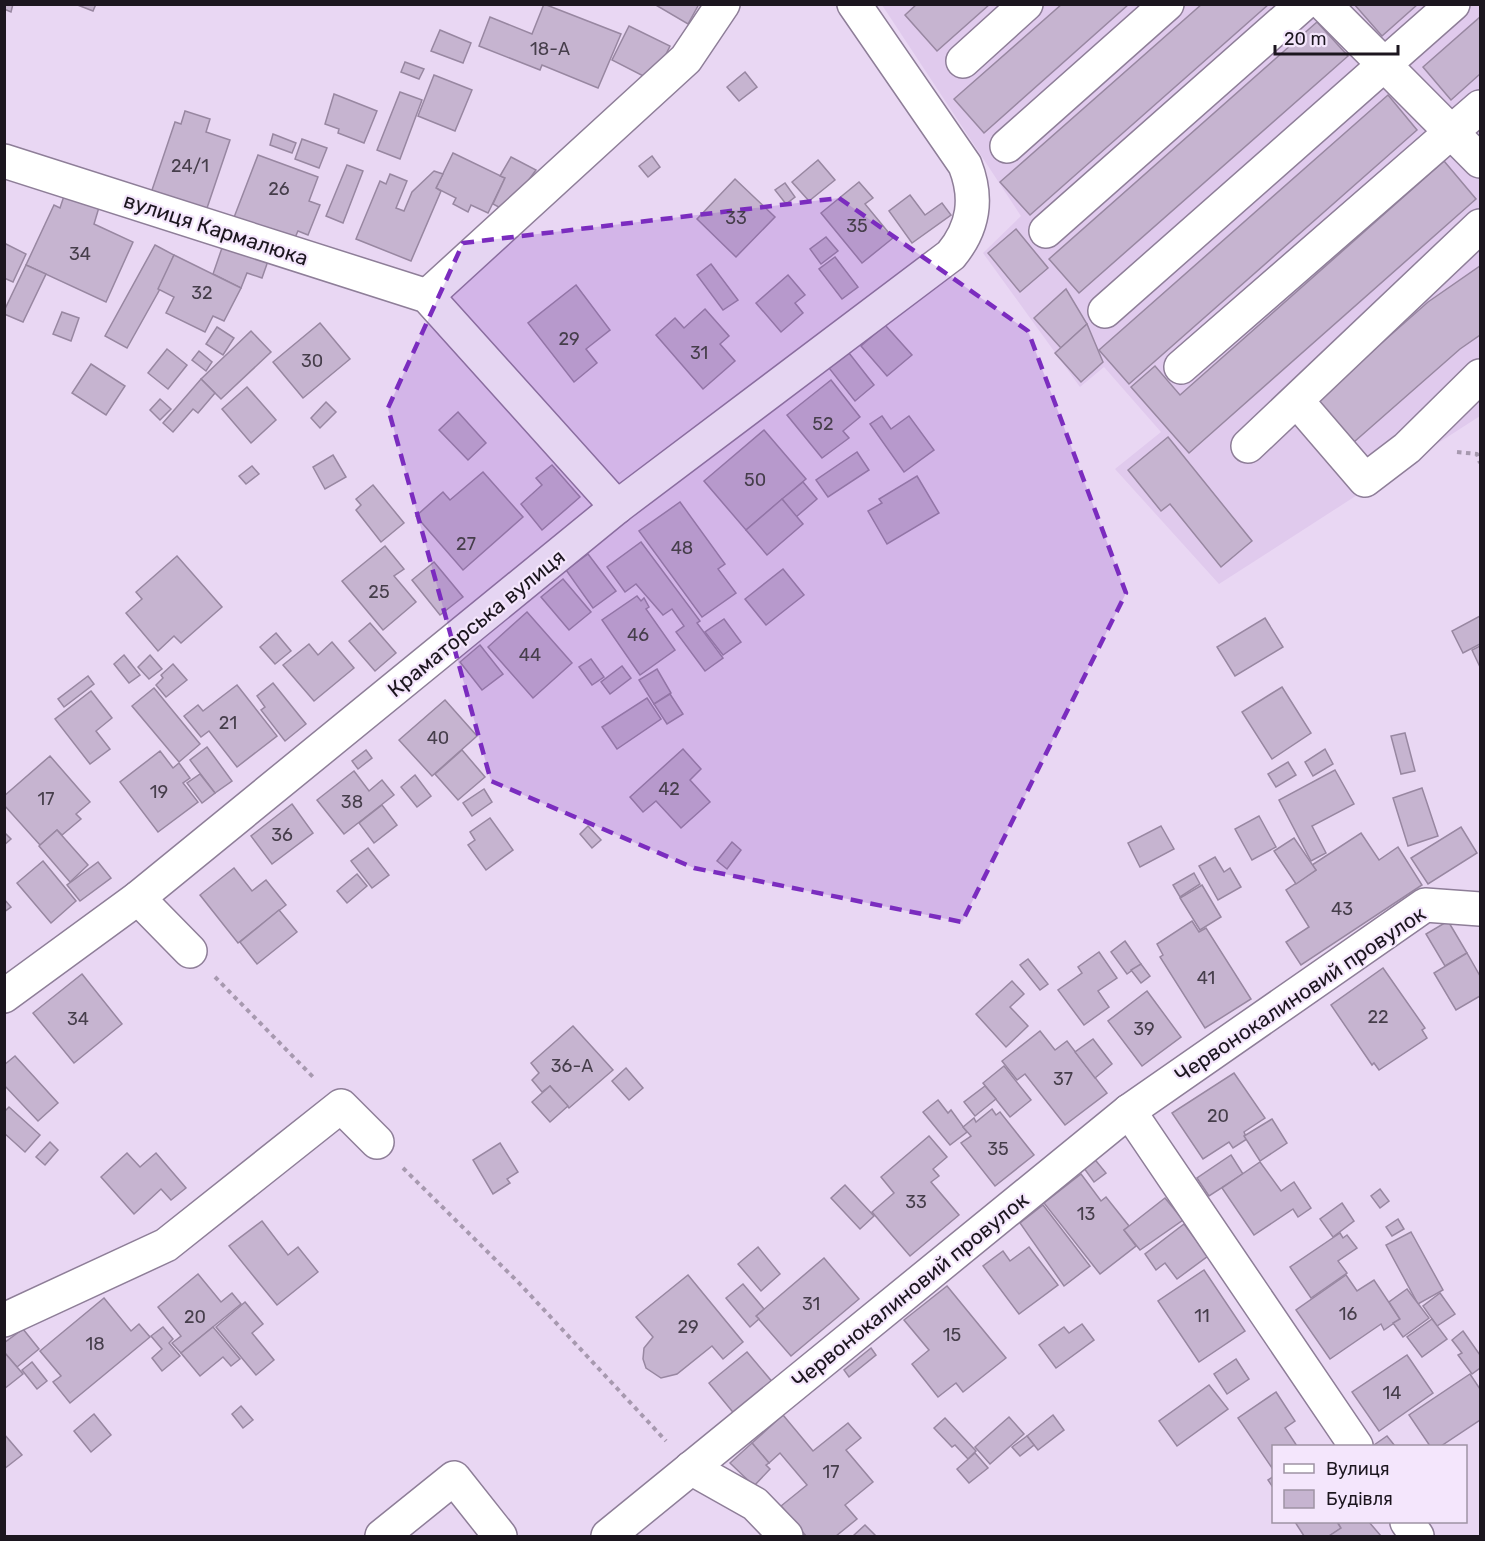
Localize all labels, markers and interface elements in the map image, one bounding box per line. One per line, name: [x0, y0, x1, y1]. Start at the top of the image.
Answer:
scale bar: [1275, 18, 1398, 56]
text: 20 m: [1284, 28, 1326, 50]
house number: 18-А: [530, 38, 570, 60]
house number: 24/1: [171, 155, 209, 177]
house number: 26: [268, 178, 290, 200]
street label: вулиця Кармалюка: [121, 187, 311, 271]
house number: 33: [725, 207, 747, 229]
house number: 35: [846, 215, 868, 237]
house number: 34: [69, 243, 91, 265]
house number: 32: [191, 282, 213, 304]
house number: 29: [558, 328, 580, 350]
house number: 31: [690, 342, 708, 364]
house number: 30: [301, 350, 323, 372]
house number: 52: [812, 413, 834, 435]
house number: 50: [744, 469, 766, 491]
house number: 27: [456, 533, 476, 555]
house number: 48: [671, 537, 693, 559]
street label: Краматорська вулиця: [382, 544, 570, 702]
house number: 25: [368, 581, 390, 603]
house number: 46: [627, 624, 649, 646]
house number: 44: [519, 644, 541, 666]
house number: 21: [219, 712, 237, 734]
house number: 40: [427, 727, 449, 749]
house number: 42: [658, 778, 680, 800]
house number: 19: [150, 781, 168, 803]
house number: 17: [38, 788, 54, 810]
house number: 38: [341, 791, 363, 813]
house number: 36: [271, 824, 293, 846]
house number: 43: [1331, 898, 1353, 920]
street label: Червонокалиновий провулок: [1170, 901, 1430, 1087]
house number: 41: [1197, 967, 1215, 989]
house number: 22: [1367, 1006, 1389, 1028]
house number: 34: [67, 1008, 89, 1030]
house number: 39: [1133, 1018, 1155, 1040]
house number: 36-А: [551, 1055, 593, 1077]
house number: 37: [1053, 1068, 1073, 1090]
house number: 20: [1207, 1105, 1229, 1127]
house number: 35: [987, 1138, 1009, 1160]
street label: Червонокалиновий провулок: [787, 1187, 1033, 1393]
house number: 33: [905, 1191, 927, 1213]
house number: 13: [1077, 1203, 1095, 1225]
house number: 31: [802, 1293, 820, 1315]
house number: 16: [1339, 1303, 1357, 1325]
house number: 11: [1194, 1305, 1210, 1327]
house number: 20: [184, 1306, 206, 1328]
house number: 29: [677, 1316, 699, 1338]
house number: 15: [943, 1324, 961, 1346]
house number: 18: [85, 1333, 105, 1355]
house number: 14: [1383, 1382, 1401, 1404]
legend: [1272, 1445, 1467, 1523]
text: Вулиця: [1326, 1458, 1390, 1480]
house number: 17: [823, 1461, 839, 1483]
text: Будівля: [1326, 1488, 1393, 1510]

